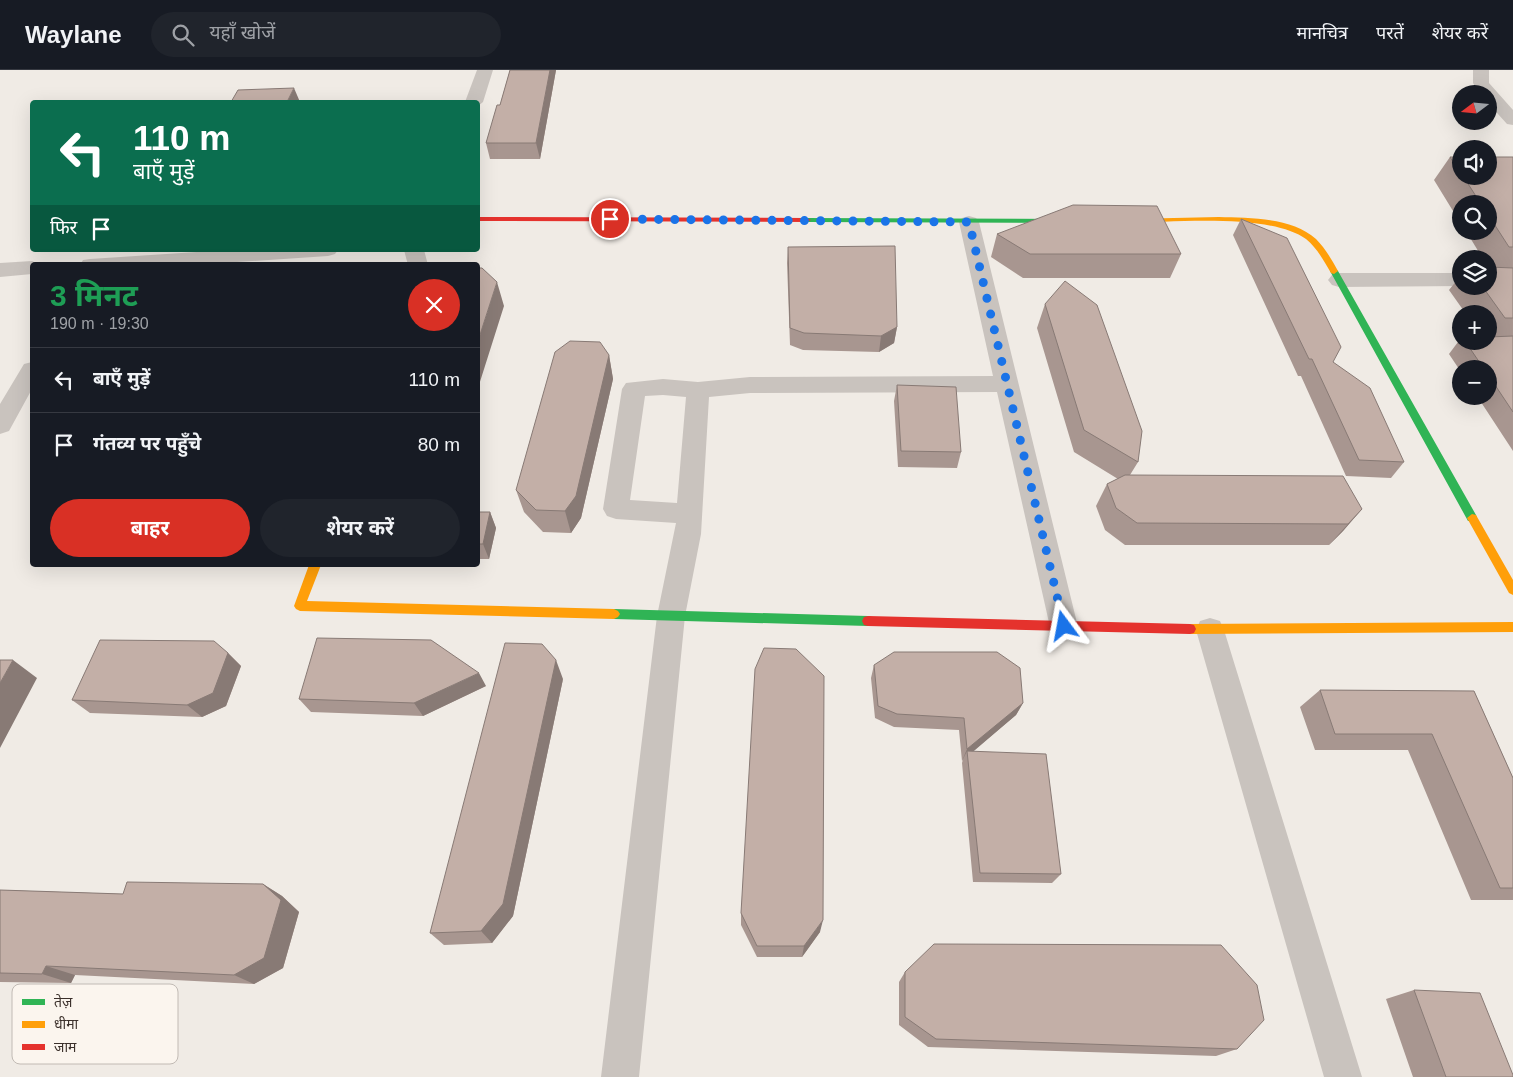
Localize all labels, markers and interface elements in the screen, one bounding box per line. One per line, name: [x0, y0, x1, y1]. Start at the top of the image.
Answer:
search box: [151, 12, 501, 57]
text: Waylane: [25, 21, 121, 48]
icon: search: [169, 21, 197, 49]
text: यहाँ खोजें: [209, 22, 275, 43]
text: मानचित्र: [1296, 23, 1348, 43]
text: परतें: [1376, 23, 1404, 43]
text: शेयर करें: [1432, 23, 1488, 43]
north arrow: [1452, 85, 1498, 130]
map controls: [1452, 85, 1497, 405]
text: 110 m: [133, 118, 230, 157]
icon: left: [50, 120, 115, 185]
button: sound: [1452, 140, 1497, 185]
text: बाएँ मुड़ें: [133, 159, 194, 184]
button: search: [1452, 195, 1497, 240]
pin: [589, 198, 631, 240]
icon: arrive: [596, 205, 624, 233]
icon: arrive: [87, 215, 115, 243]
text: फिर: [50, 217, 77, 238]
button: layers: [1452, 250, 1497, 295]
text: 3 मिनट: [50, 279, 138, 312]
button: close: [408, 279, 460, 331]
button: +: [1452, 305, 1497, 350]
text: 190 m · 19:30: [50, 315, 149, 332]
button: −: [1452, 360, 1497, 405]
icon: left: [50, 366, 78, 394]
text: बाएँ मुड़ें: [93, 368, 150, 389]
text: 110 m: [409, 369, 460, 390]
icon: arrive: [50, 431, 78, 459]
text: गंतव्य पर पहुँचे: [93, 433, 201, 454]
text: 80 m: [418, 434, 460, 455]
button: बाहर: [50, 499, 250, 557]
button: शेयर करें: [260, 499, 460, 557]
position arrow: [1037, 599, 1089, 651]
legend: [12, 984, 178, 1064]
text: तेज़: [54, 993, 73, 1010]
text: धीमा: [54, 1016, 79, 1032]
text: जाम: [54, 1039, 77, 1055]

